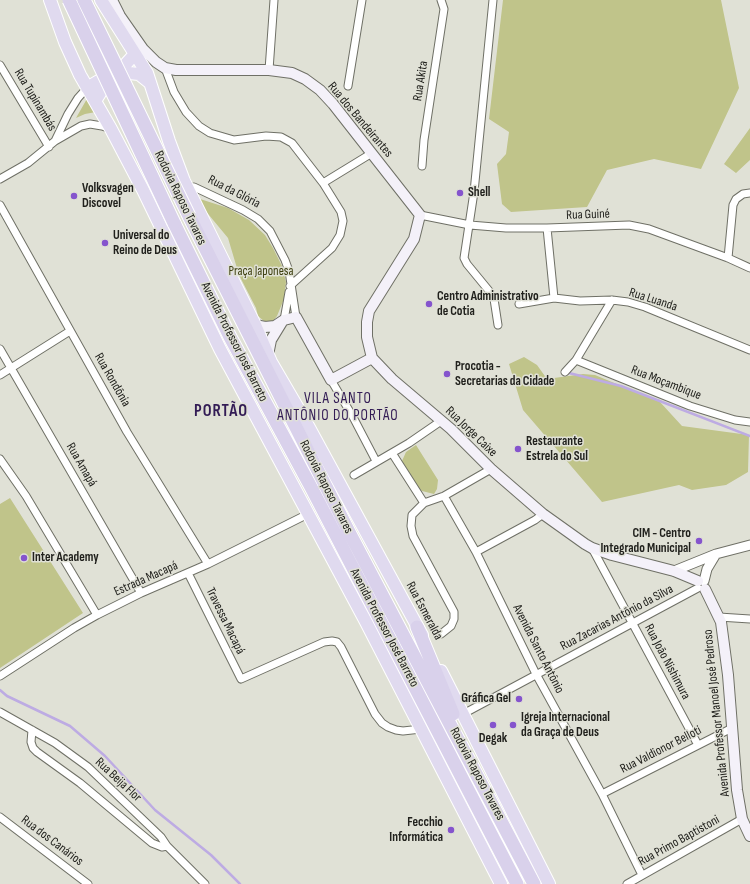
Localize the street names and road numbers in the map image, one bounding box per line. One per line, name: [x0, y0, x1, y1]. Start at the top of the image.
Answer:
street label: Rua Akita: [410, 60, 432, 102]
street label: Rua Tupinambás: [10, 66, 60, 134]
street label: Rua dos Bandeirantes: [324, 79, 396, 161]
street label: Rodovia Raposo Tavares: [150, 148, 210, 248]
street label: Rua da Glória: [205, 172, 263, 212]
street label: Rua Guiné: [566, 206, 610, 224]
street label: Avenida Professor José Barreto: [197, 280, 271, 404]
street label: Rua Luanda: [627, 285, 679, 315]
street label: Rua Rondônia: [90, 350, 134, 410]
street label: Rua Moçambique: [629, 362, 703, 404]
street label: Rua Jorge Caixe: [442, 404, 500, 460]
street label: Rodovia Raposo Tavares: [296, 438, 356, 536]
street label: Rua Amapá: [62, 440, 100, 490]
street label: Estrada Macapá: [112, 558, 180, 600]
street label: Avenida Professor José Barreto: [346, 566, 422, 690]
street label: Rua Esmeralda: [402, 579, 446, 643]
street label: Rua Zacarias Antônio da Silva: [558, 582, 676, 654]
street label: Travessa Macapá: [202, 585, 248, 657]
street label: Avenida Santo Antônio: [509, 602, 567, 696]
street label: Rua João Nishimura: [641, 622, 693, 702]
street label: Avenida Professor Manoel José Pedroso: [700, 629, 734, 797]
street label: Rua Valdionor Belloti: [618, 723, 704, 777]
street label: Rodovia Raposo Tavares: [446, 725, 508, 823]
street label: Rua Beija Flor: [92, 755, 144, 805]
street label: Rua Primo Baptistoni: [636, 812, 722, 870]
street label: Rua dos Canários: [18, 813, 86, 869]

